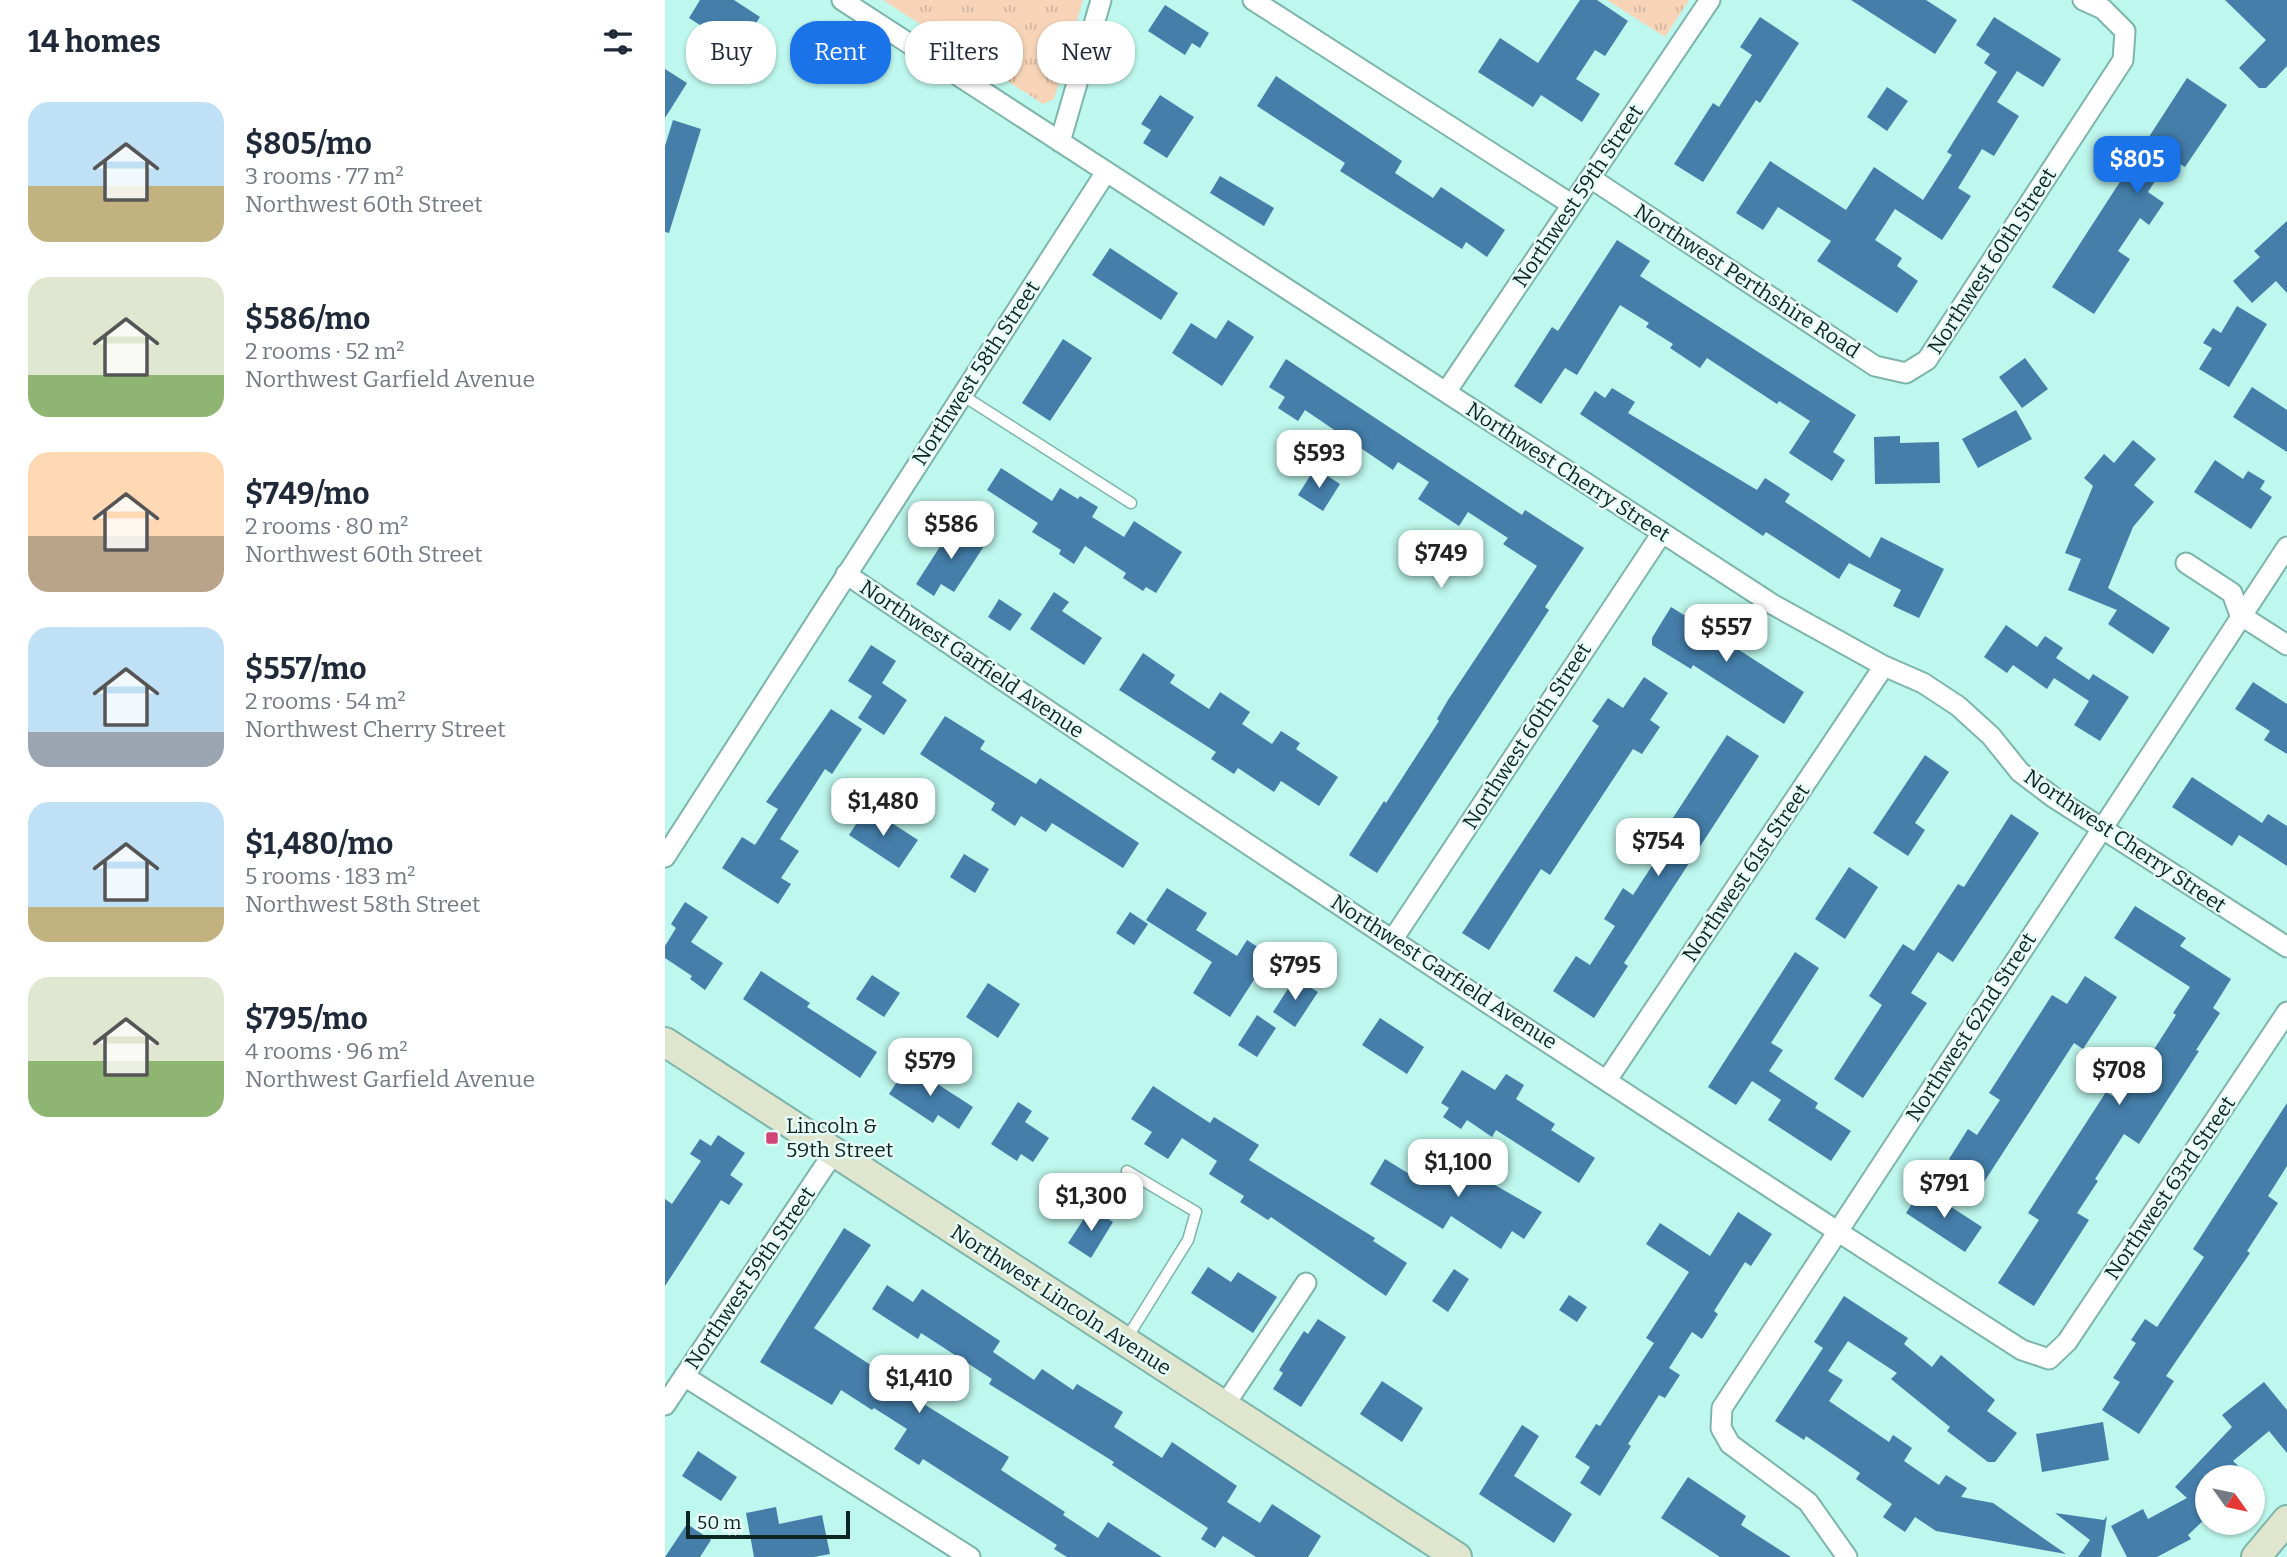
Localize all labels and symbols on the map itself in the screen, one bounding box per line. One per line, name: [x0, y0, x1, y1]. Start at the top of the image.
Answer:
street label: Northwest 59th Street: [1507, 99, 1649, 292]
pin: $805: [2096, 136, 2178, 196]
street label: Northwest 60th Street: [1922, 163, 2062, 359]
street label: Northwest Perthshire Road: [1629, 198, 1865, 364]
street label: Northwest 58th Street: [907, 275, 1046, 470]
street label: Northwest Cherry Street: [1461, 396, 1675, 548]
pin: $593: [1278, 430, 1360, 490]
pin: $586: [910, 502, 992, 561]
pin: $749: [1400, 530, 1482, 590]
street label: Northwest Garfield Avenue: [855, 574, 1089, 744]
pin: $557: [1685, 604, 1767, 664]
street label: Northwest 60th Street: [1457, 638, 1597, 834]
street label: Northwest Cherry Street: [2019, 764, 2231, 919]
pin: $1,480: [826, 778, 940, 838]
street label: Northwest 61st Street: [1677, 779, 1815, 967]
pin: $754: [1617, 818, 1699, 878]
street label: Northwest Garfield Avenue: [1326, 889, 1562, 1055]
street label: Northwest 62nd Street: [1900, 927, 2042, 1126]
pin: $795: [1254, 942, 1336, 1002]
pin: $579: [889, 1038, 971, 1098]
pin: $708: [2078, 1048, 2160, 1107]
street label: Northwest 63rd Street: [2099, 1091, 2241, 1285]
place label: Lincoln & 59th Street: [786, 1113, 894, 1163]
marker: Lincoln & 59th Street: [764, 1130, 780, 1146]
pin: $1,100: [1401, 1140, 1515, 1199]
pin: $791: [1903, 1160, 1985, 1220]
pin: $1,300: [1034, 1174, 1148, 1233]
street label: Northwest 59th Street: [679, 1181, 821, 1374]
street label: Northwest Lincoln Avenue: [946, 1219, 1176, 1381]
pin: $1,410: [862, 1356, 976, 1415]
north arrow: [2195, 1465, 2265, 1535]
scale bar: [686, 1508, 851, 1540]

